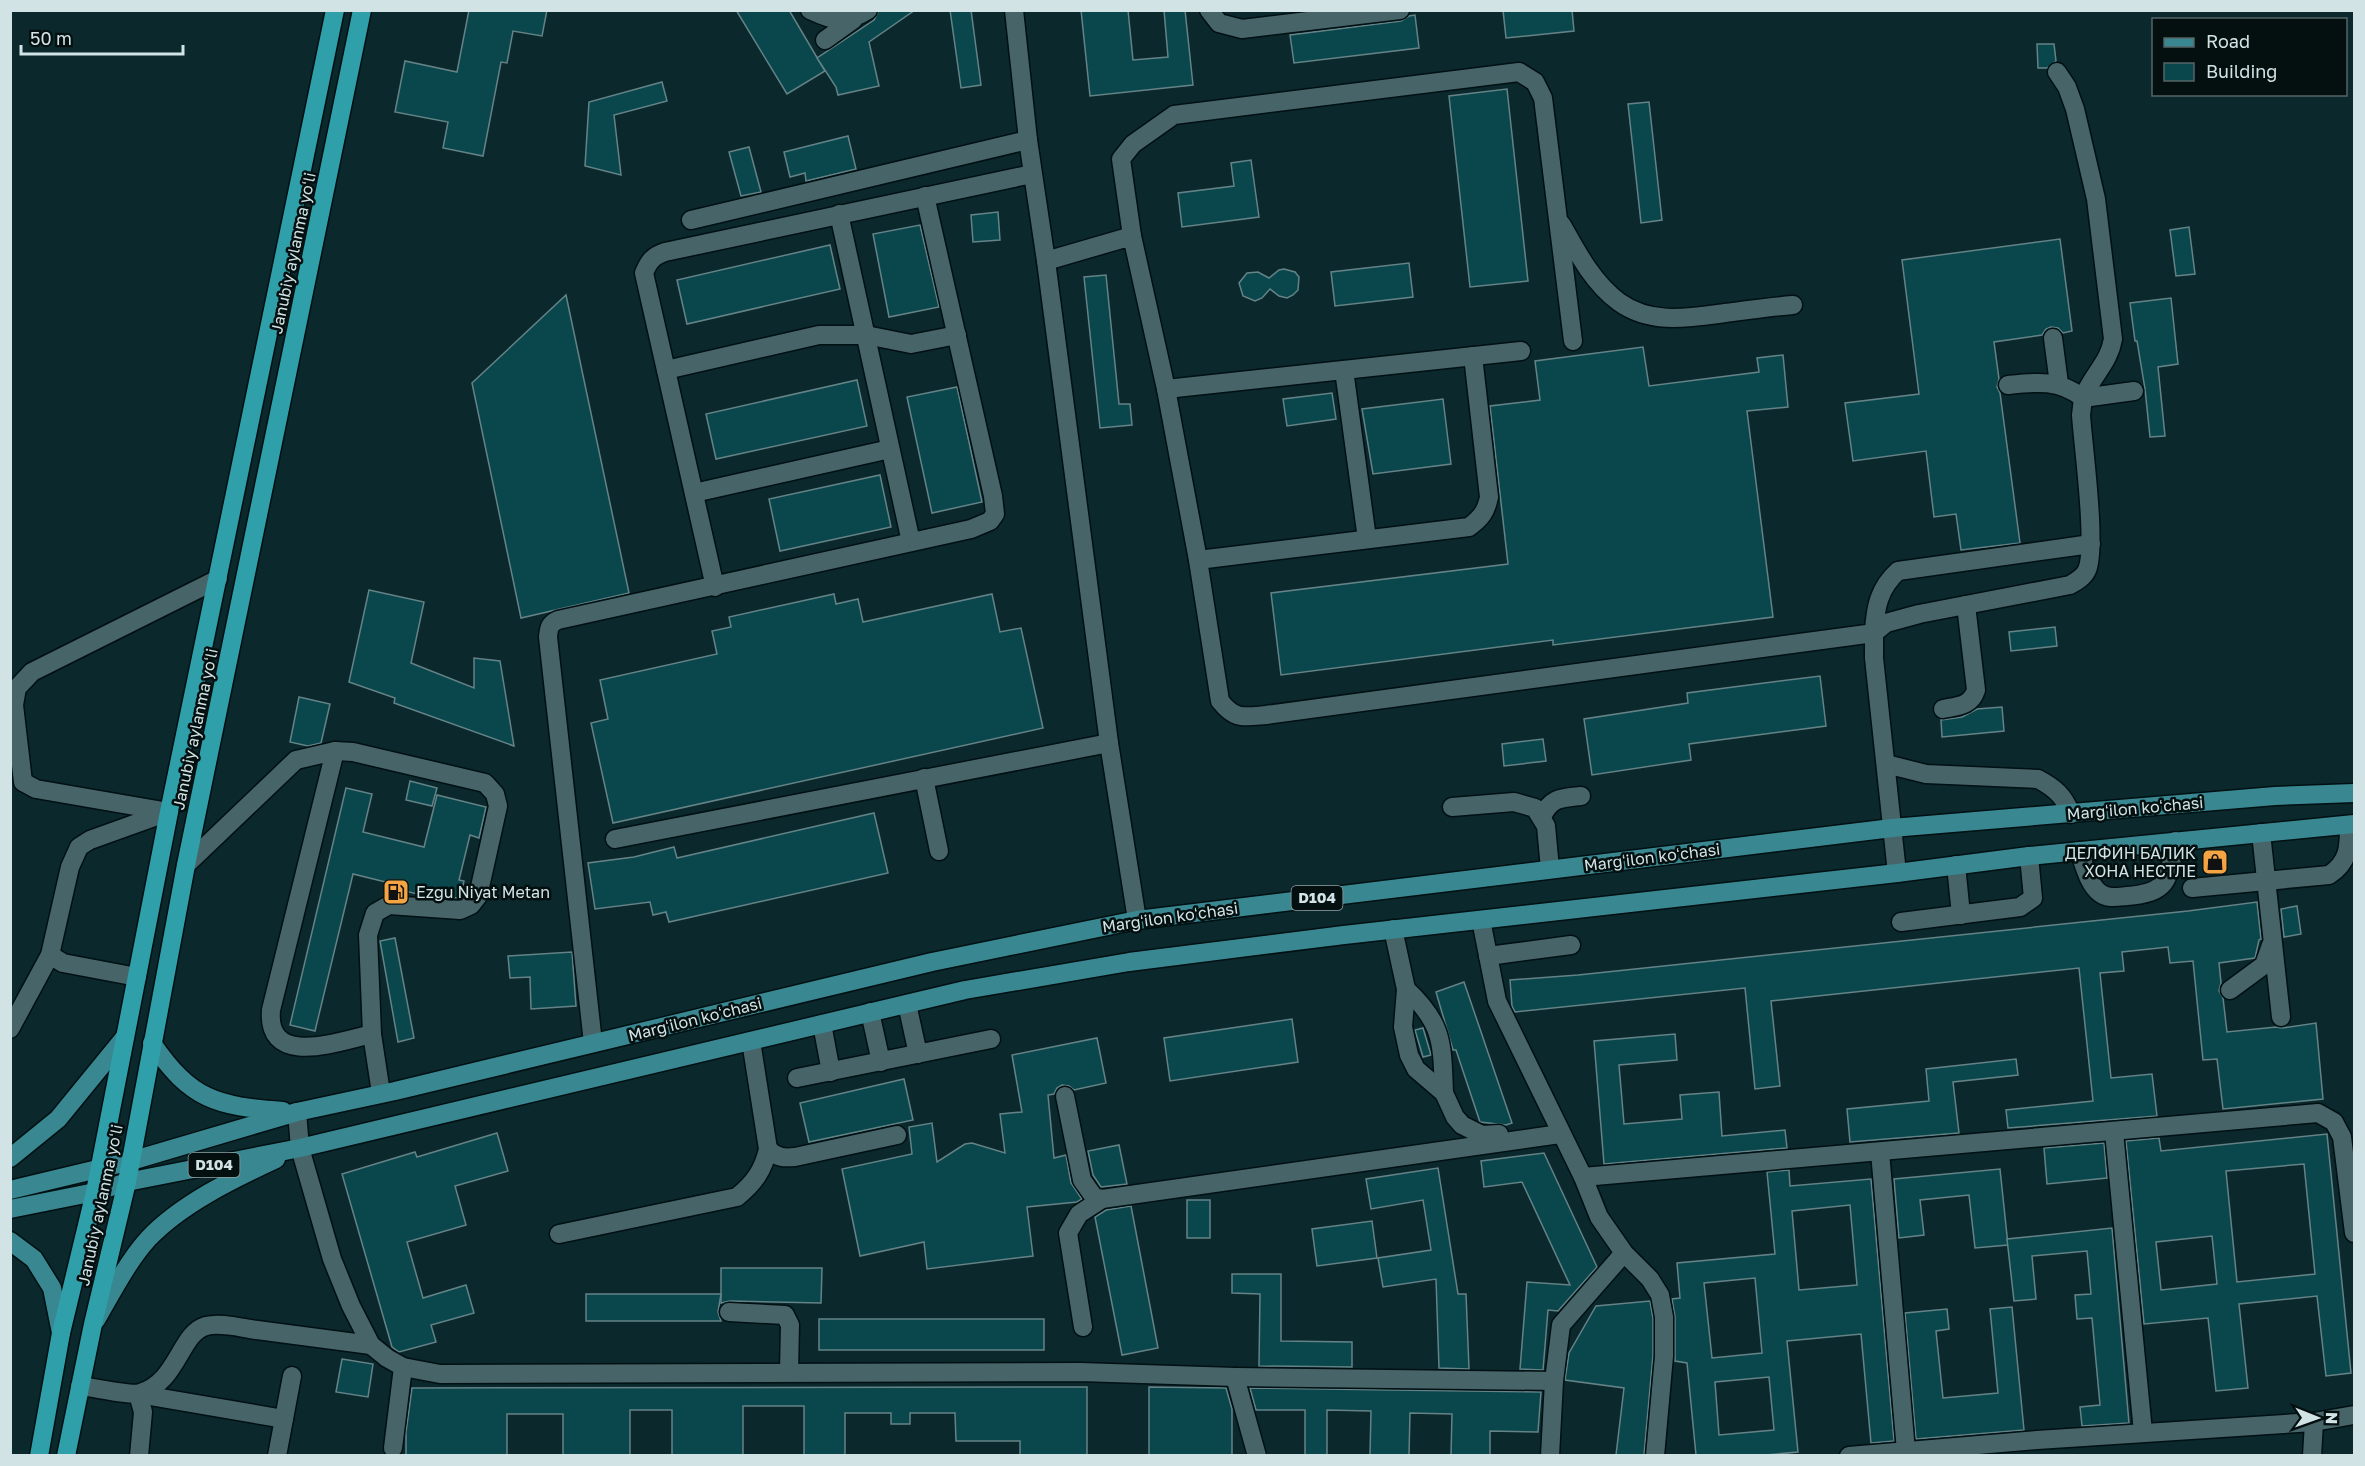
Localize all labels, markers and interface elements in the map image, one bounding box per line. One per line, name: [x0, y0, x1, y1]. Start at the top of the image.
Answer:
scale bar: [21, 18, 183, 56]
legend: [2152, 18, 2347, 96]
text: 50 m: [30, 27, 72, 49]
text: Road: [2206, 30, 2250, 52]
text: Building: [2206, 60, 2277, 82]
street label: Janubiy aylanma yoʻli: [266, 170, 320, 336]
street label: Janubiy aylanma yoʻli: [168, 646, 222, 812]
street label: Margʻilon koʻchasi: [2066, 792, 2204, 824]
street label: Margʻilon koʻchasi: [1583, 839, 1721, 875]
place label: ДЕЛФИН БАЛИК ХОНА НЕСТЛЕ: [2065, 843, 2196, 881]
shop icon: ДЕЛФИН БАЛИК ХОНА НЕСТЛЕ: [2200, 847, 2230, 877]
fuel station icon: Ezgu Niyat Metan: [381, 877, 411, 907]
place label: Ezgu Niyat Metan: [416, 882, 550, 902]
road number: D104: [1292, 886, 1342, 910]
street label: Margʻilon koʻchasi: [1101, 898, 1239, 936]
street label: Margʻilon koʻchasi: [626, 993, 764, 1045]
street label: Janubiy aylanma yoʻli: [73, 1122, 127, 1288]
road number: D104: [188, 1153, 240, 1177]
north arrow: [2287, 1388, 2347, 1448]
text: N: [2322, 1412, 2342, 1425]

